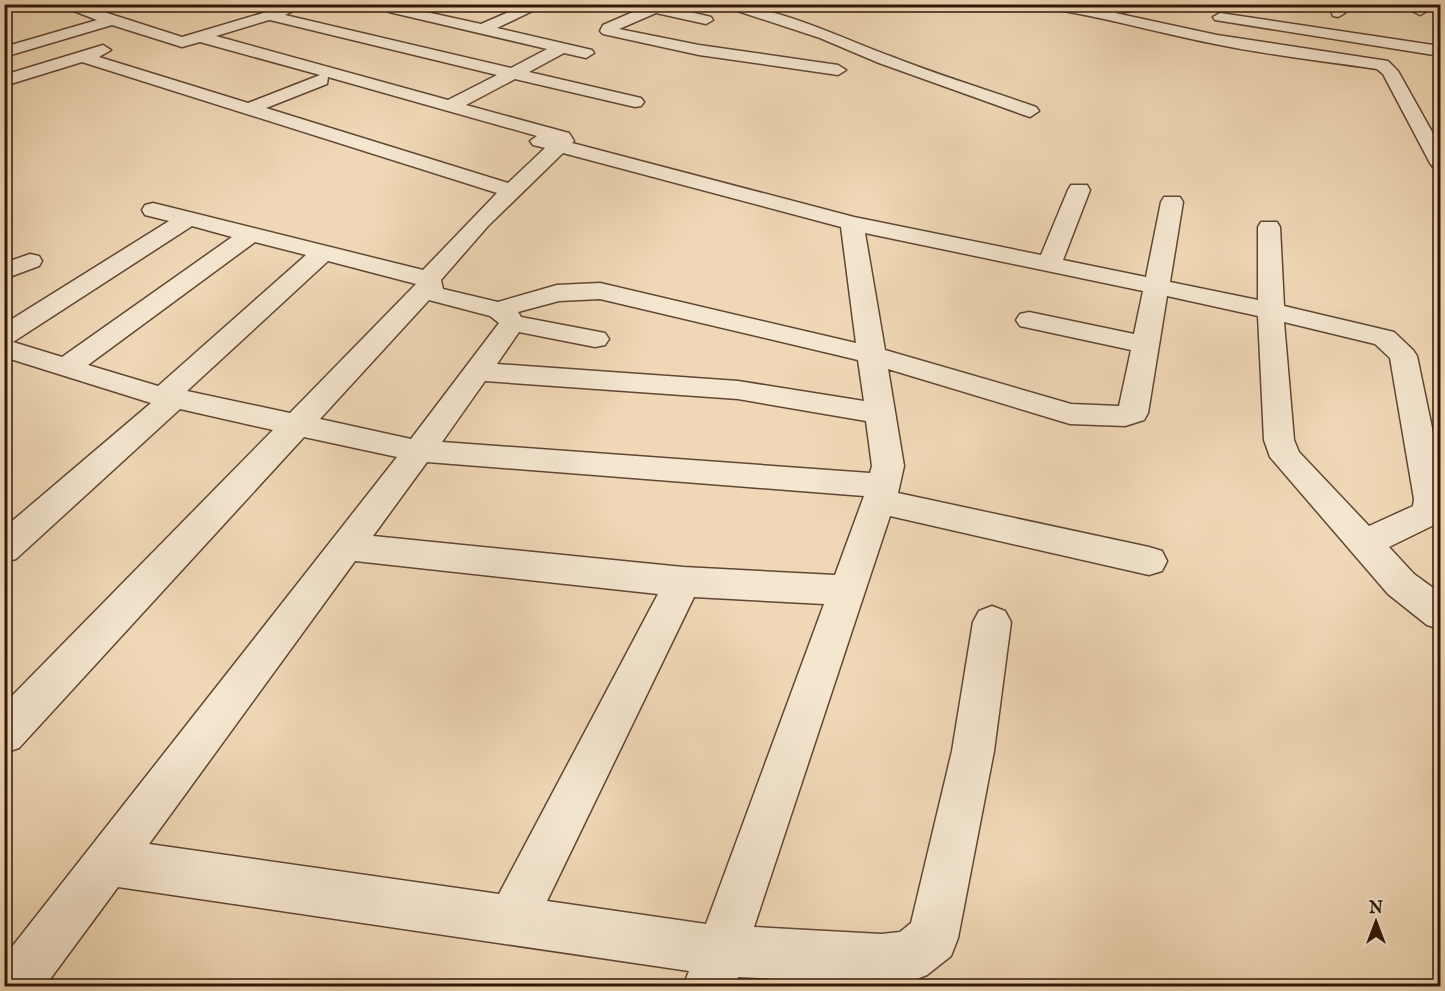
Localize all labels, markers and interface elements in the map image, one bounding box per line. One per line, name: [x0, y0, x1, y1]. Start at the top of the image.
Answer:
north arrow: [1346, 892, 1406, 952]
text: N: [1368, 899, 1383, 919]

